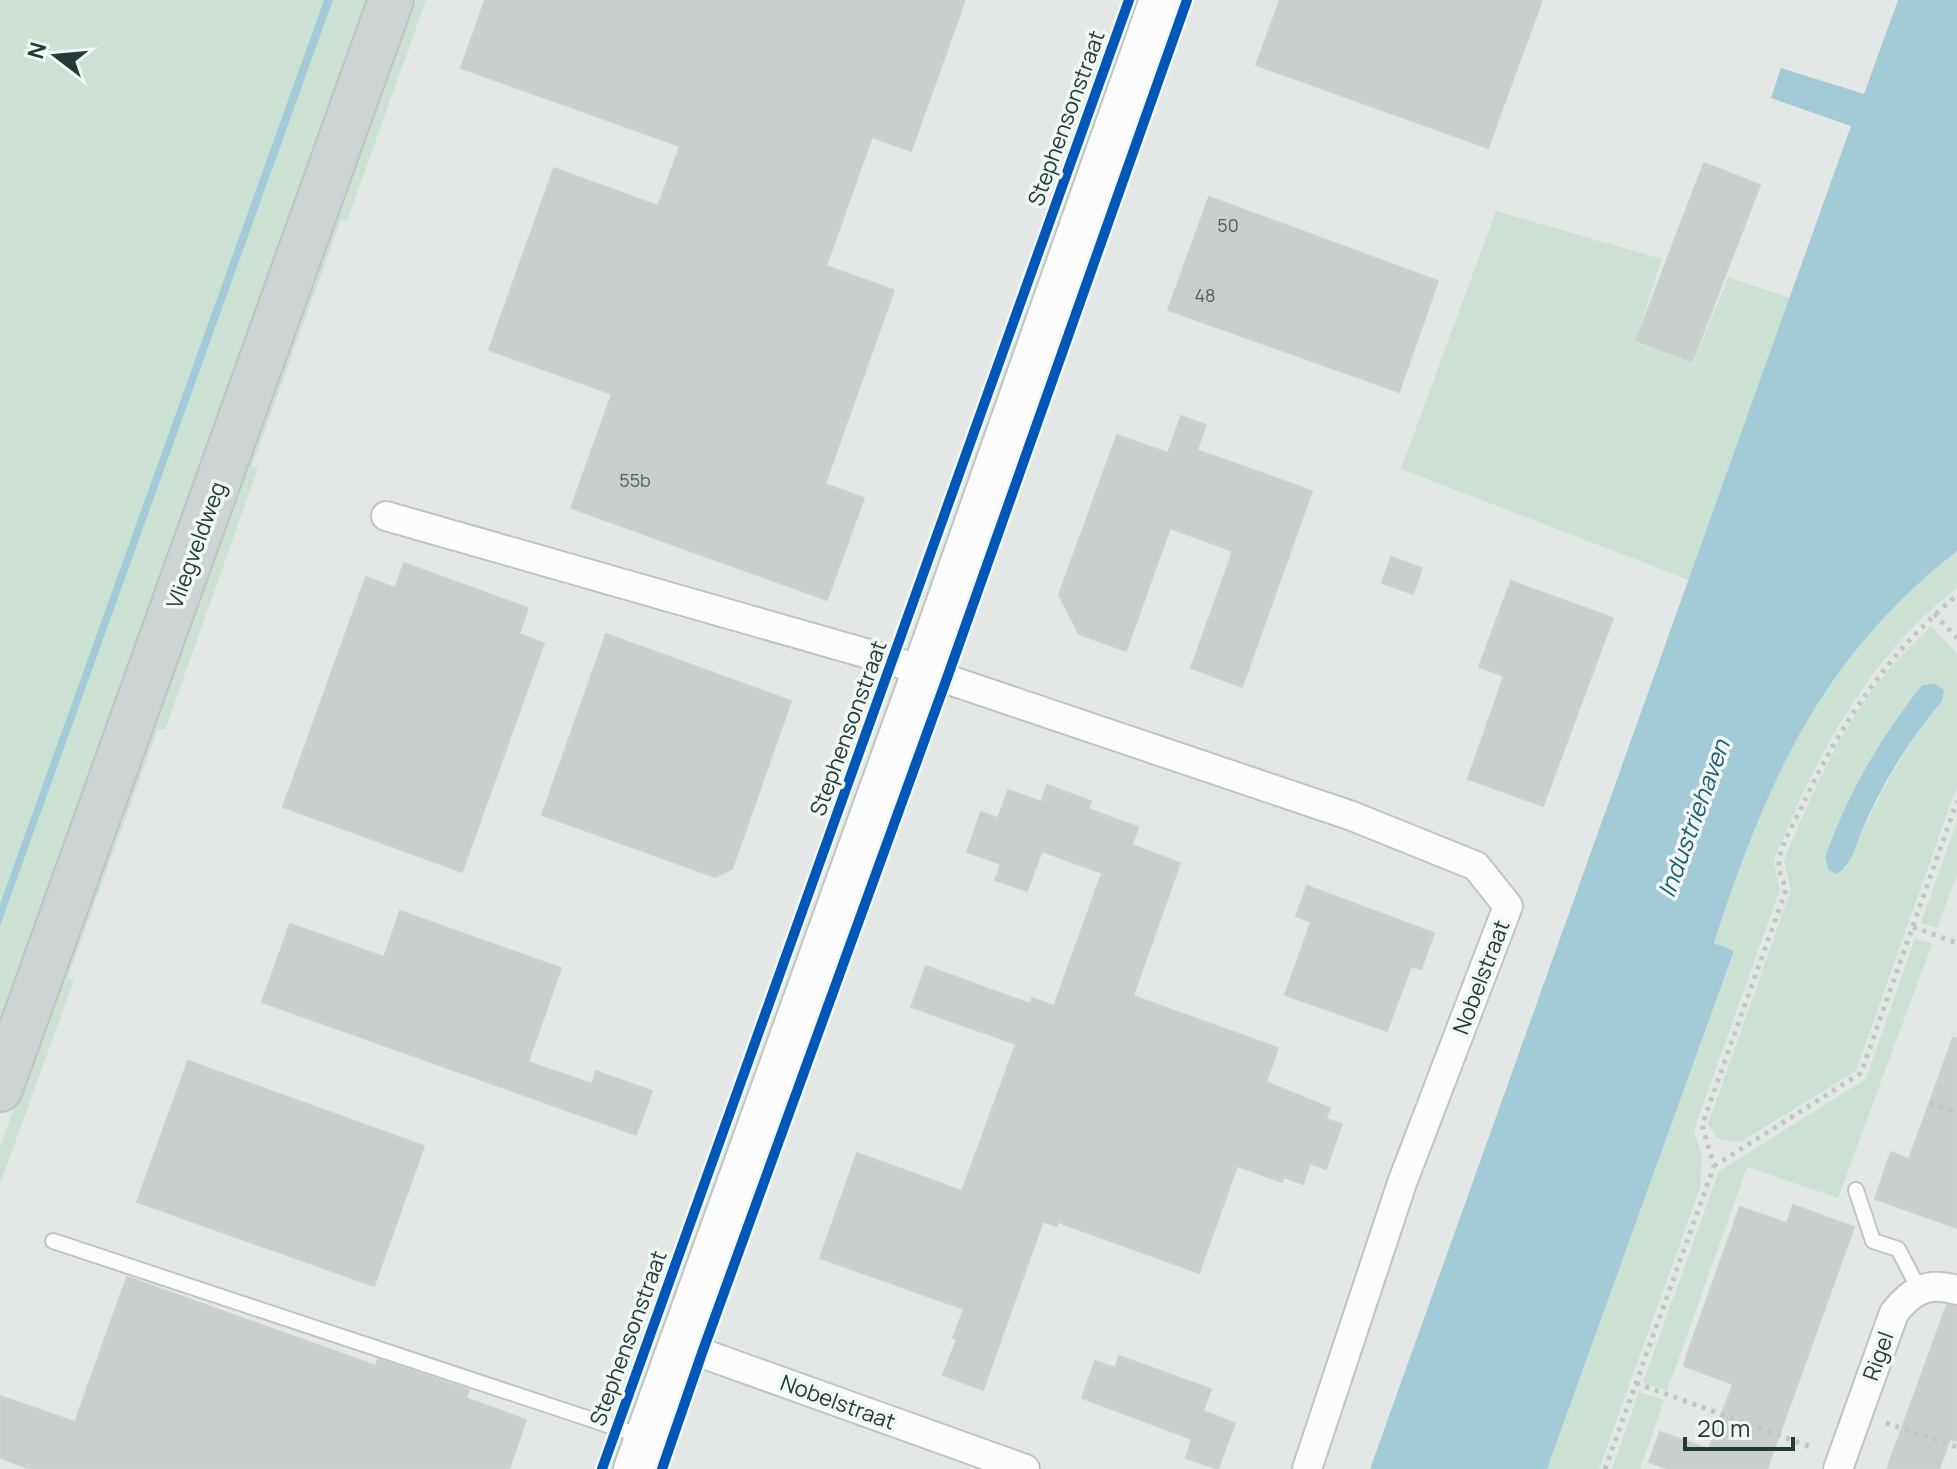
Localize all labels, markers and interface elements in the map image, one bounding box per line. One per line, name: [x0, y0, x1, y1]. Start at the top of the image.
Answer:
north arrow: [16, 16, 96, 96]
street label: Stephensonstraat: [1020, 26, 1112, 210]
text: N: [20, 39, 53, 62]
house number: 50: [1217, 213, 1239, 237]
house number: 48: [1194, 283, 1216, 307]
house number: 55b: [619, 468, 651, 492]
street label: Vliegveldweg: [159, 477, 233, 613]
street label: Stephensonstraat: [802, 636, 894, 820]
water label: Industriehaven: [1649, 734, 1737, 901]
street label: Nobelstraat: [1445, 915, 1517, 1038]
street label: Stephensonstraat: [582, 1246, 674, 1430]
street label: Rigel: [1855, 1327, 1901, 1385]
street label: Nobelstraat: [776, 1367, 900, 1437]
scale bar: [1685, 1401, 1793, 1451]
text: 20 m: [1697, 1411, 1750, 1444]

